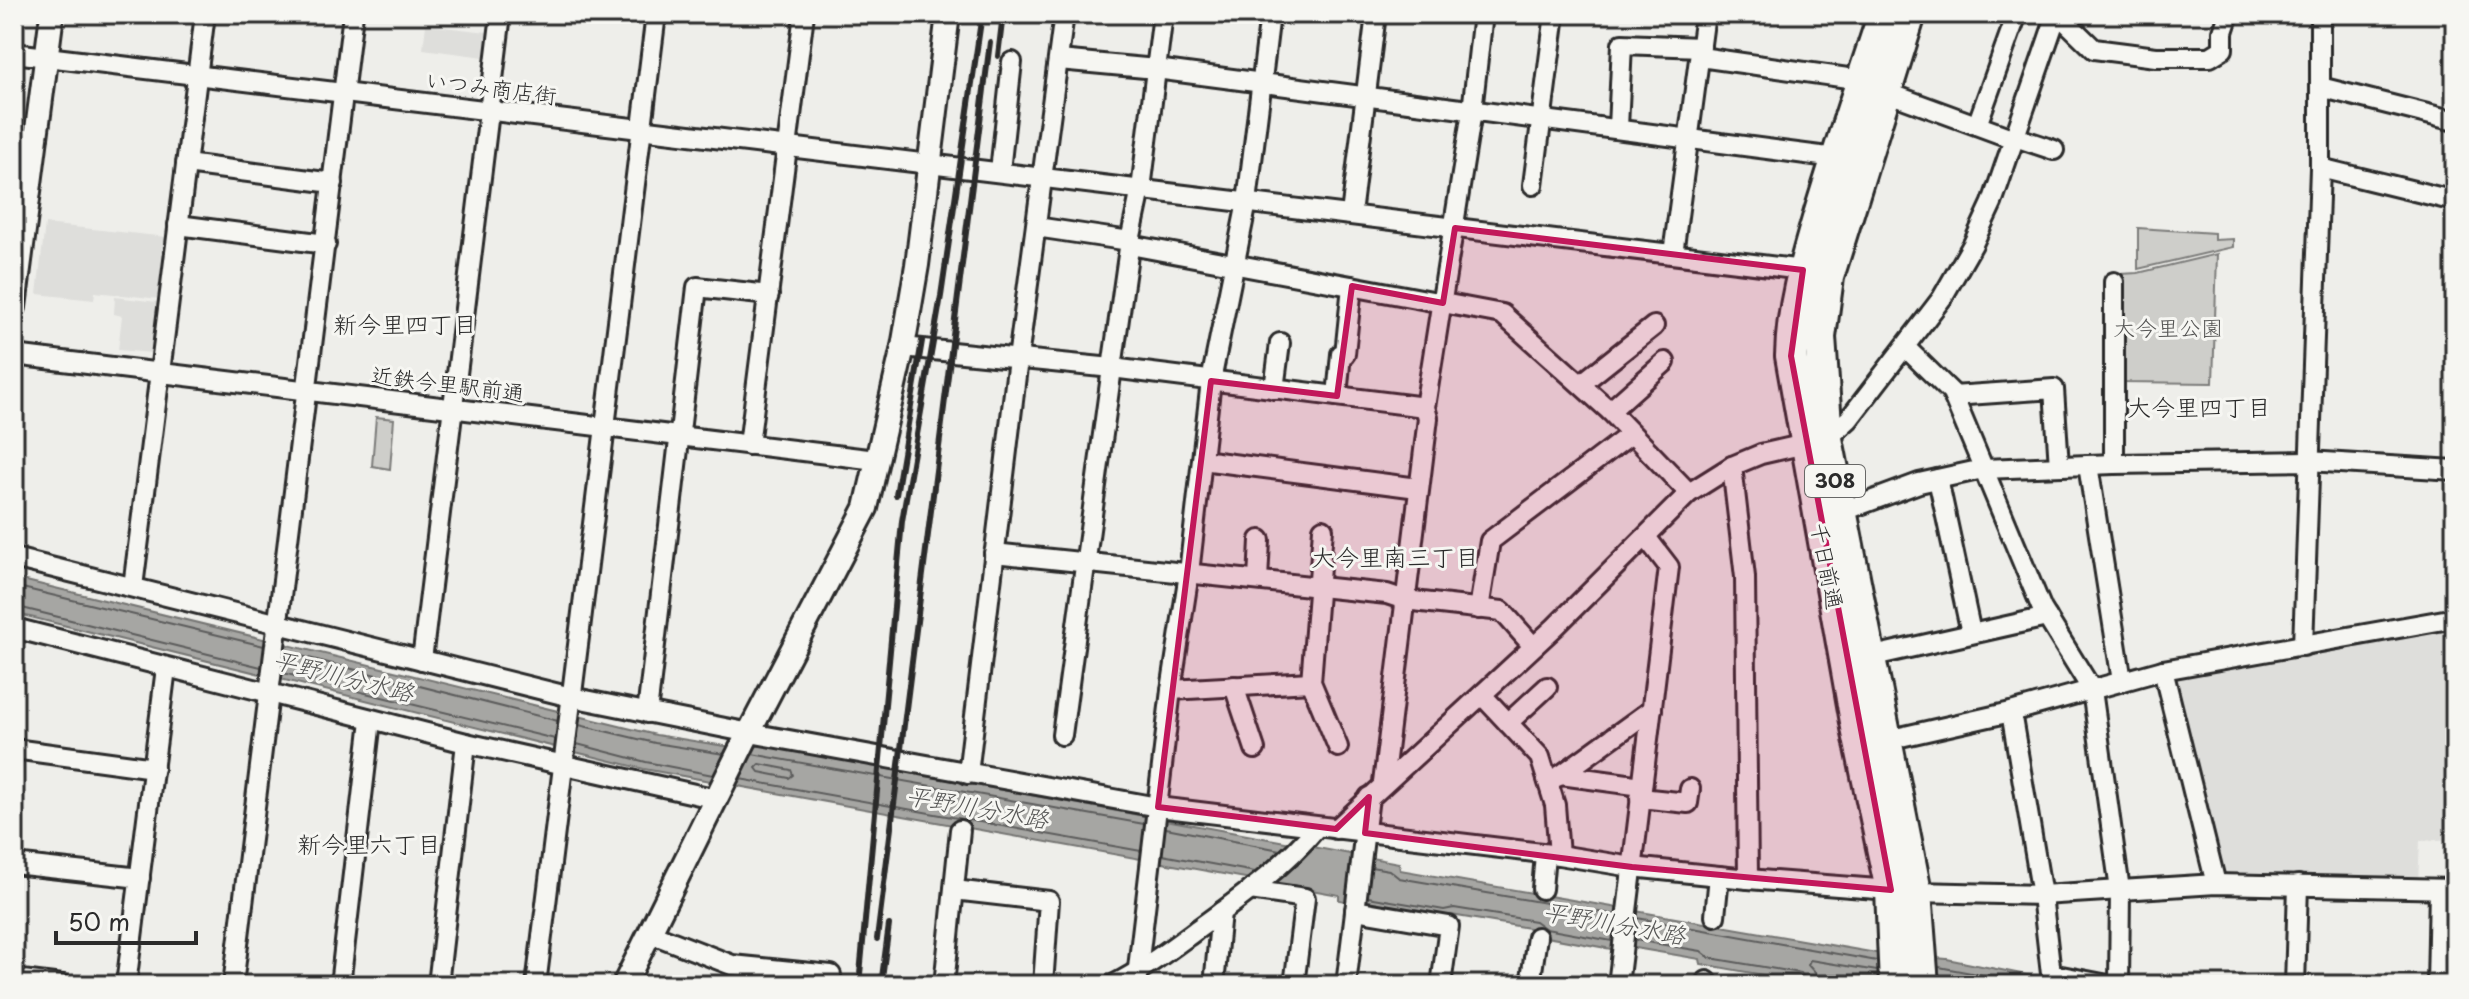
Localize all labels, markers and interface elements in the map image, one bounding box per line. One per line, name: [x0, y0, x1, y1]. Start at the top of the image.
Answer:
street label: いつみ商店街: [424, 62, 559, 111]
district label: 新今里四丁目: [333, 305, 477, 341]
park label: 大今里公園: [2113, 310, 2223, 343]
street label: 近鉄今里駅前通: [370, 357, 527, 408]
district label: 大今里四丁目: [2127, 388, 2271, 424]
road number: 308: [1805, 465, 1865, 497]
street label: 千日前通: [1804, 519, 1853, 612]
district label: 大今里南三丁目: [1311, 538, 1479, 574]
water label: 平野川分水路: [269, 640, 420, 710]
water label: 平野川分水路: [903, 776, 1053, 837]
district label: 新今里六丁目: [297, 825, 441, 861]
water label: 平野川分水路: [1540, 892, 1690, 953]
scale bar: [56, 895, 196, 945]
text: 50 m: [68, 903, 130, 939]

